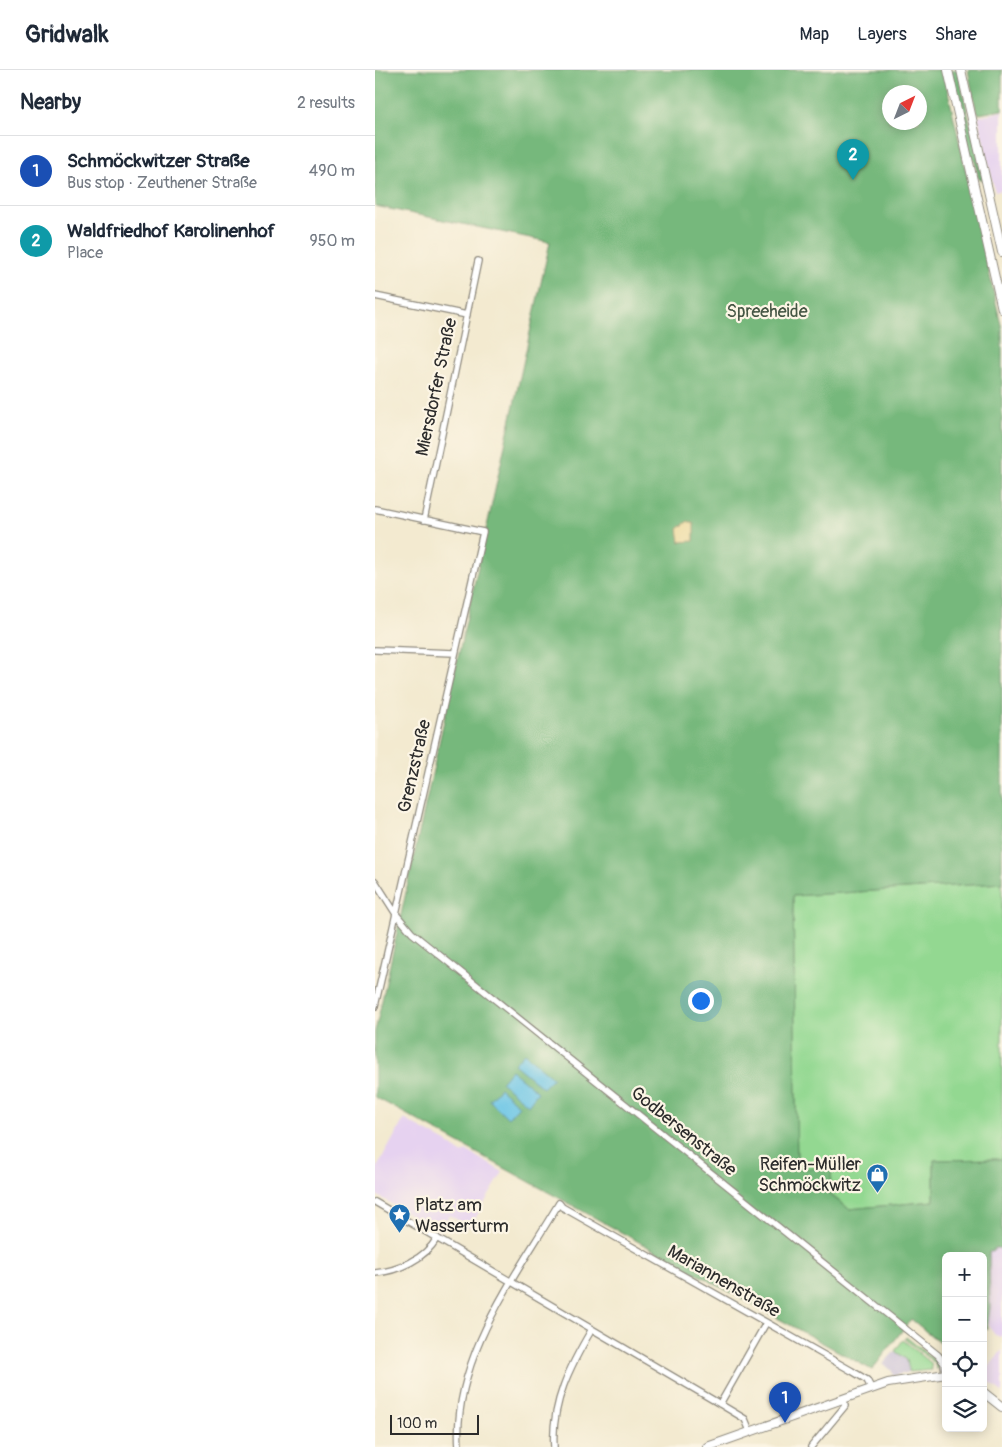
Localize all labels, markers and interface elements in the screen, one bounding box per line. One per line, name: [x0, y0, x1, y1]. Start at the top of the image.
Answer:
text: Gridwalk: [25, 20, 109, 49]
text: Map: [800, 23, 829, 46]
text: Layers: [857, 23, 907, 46]
text: Share: [935, 23, 977, 46]
north arrow: [882, 85, 927, 130]
text: Nearby: [20, 89, 81, 116]
text: 2 results: [297, 93, 355, 113]
pin: 2: [837, 139, 869, 180]
text: Schmöckwitzer Straße: [67, 149, 250, 173]
text: 1: [33, 161, 39, 181]
text: 490 m: [309, 161, 355, 181]
text: Bus stop · Zeuthener Straße: [67, 173, 257, 193]
text: Waldfriedhof Karolinenhof: [67, 219, 275, 243]
text: 2: [32, 231, 40, 251]
text: 950 m: [309, 231, 355, 251]
text: Place: [67, 243, 103, 263]
park label: Spreeheide: [726, 300, 808, 323]
street label: Miersdorfer Straße: [411, 316, 462, 458]
street label: Grenzstraße: [393, 717, 436, 815]
your location: [688, 988, 714, 1014]
street label: Godbersenstraße: [626, 1082, 741, 1181]
place label: Reifen-Müller Schmöckwitz: [758, 1153, 862, 1197]
shop icon: Reifen-Müller Schmöckwitz: [865, 1162, 889, 1193]
place label: Platz am Wasserturm: [415, 1194, 509, 1238]
place icon: Platz am Wasserturm: [387, 1203, 411, 1234]
street label: Mariannenstraße: [663, 1240, 784, 1323]
map controls: [942, 1252, 987, 1432]
button: +: [942, 1252, 987, 1297]
button: −: [942, 1297, 987, 1342]
button: locate: [942, 1342, 987, 1387]
pin: 1: [769, 1382, 801, 1423]
button: layers: [942, 1387, 987, 1432]
scale bar: [390, 1412, 479, 1435]
text: 100 m: [397, 1415, 437, 1432]

